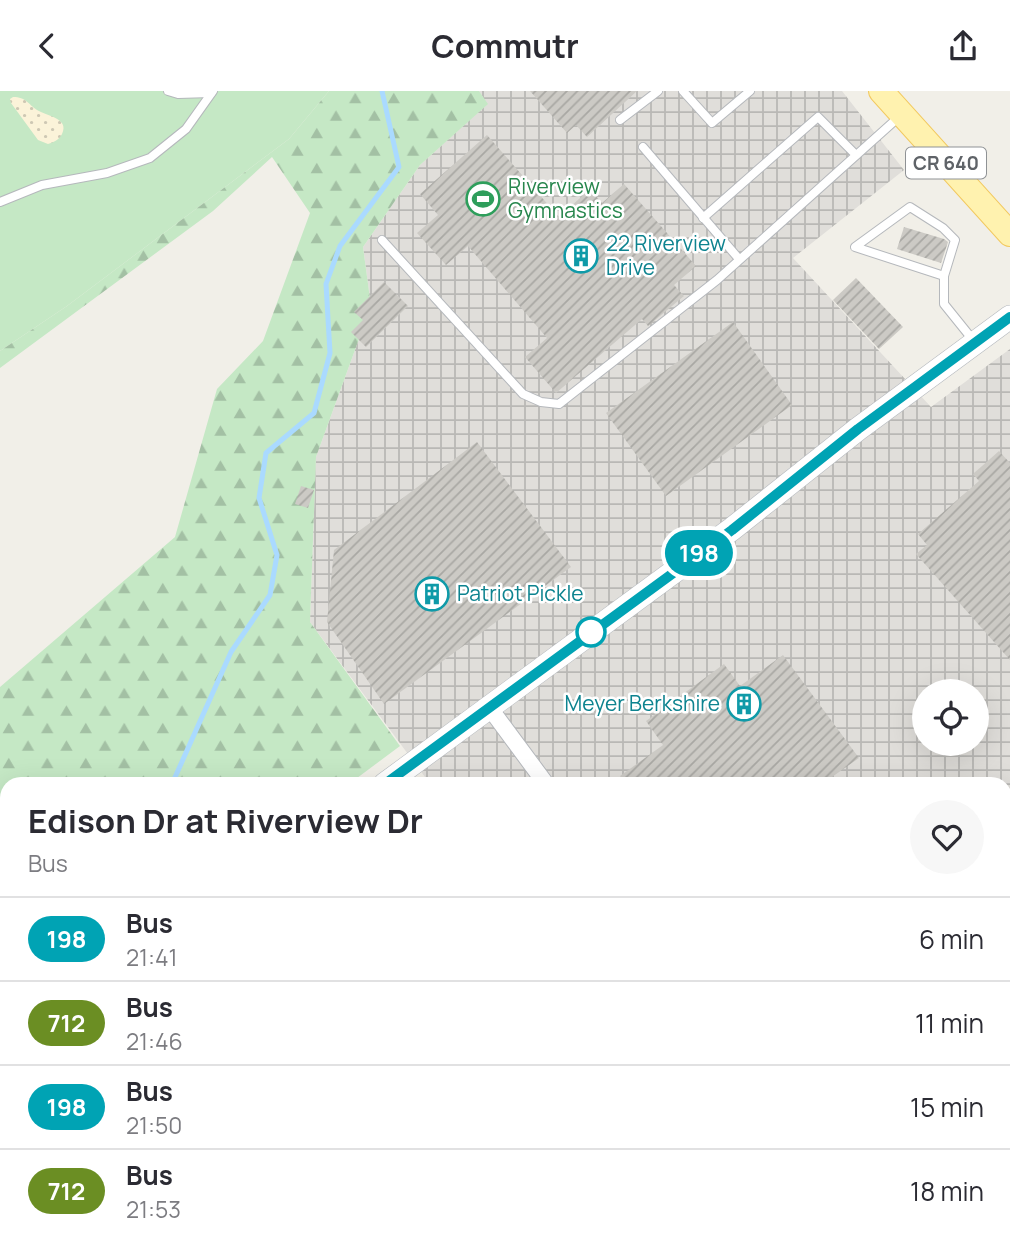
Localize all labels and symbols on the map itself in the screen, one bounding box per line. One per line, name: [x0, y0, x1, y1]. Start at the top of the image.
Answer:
road number: CR 640: [906, 148, 986, 179]
place label: Riverview Gymnastics: [508, 172, 623, 224]
sports icon: Riverview Gymnastics: [464, 180, 502, 218]
place label: 22 Riverview Drive: [606, 229, 726, 281]
building icon: 22 Riverview Drive: [562, 237, 600, 275]
line badge: 198: [659, 530, 739, 576]
building icon: Patriot Pickle: [413, 575, 451, 613]
place label: Patriot Pickle: [457, 579, 584, 607]
unlabelled marker: [576, 617, 606, 647]
building icon: Meyer Berkshire: [725, 685, 763, 723]
place label: Meyer Berkshire: [565, 689, 720, 717]

